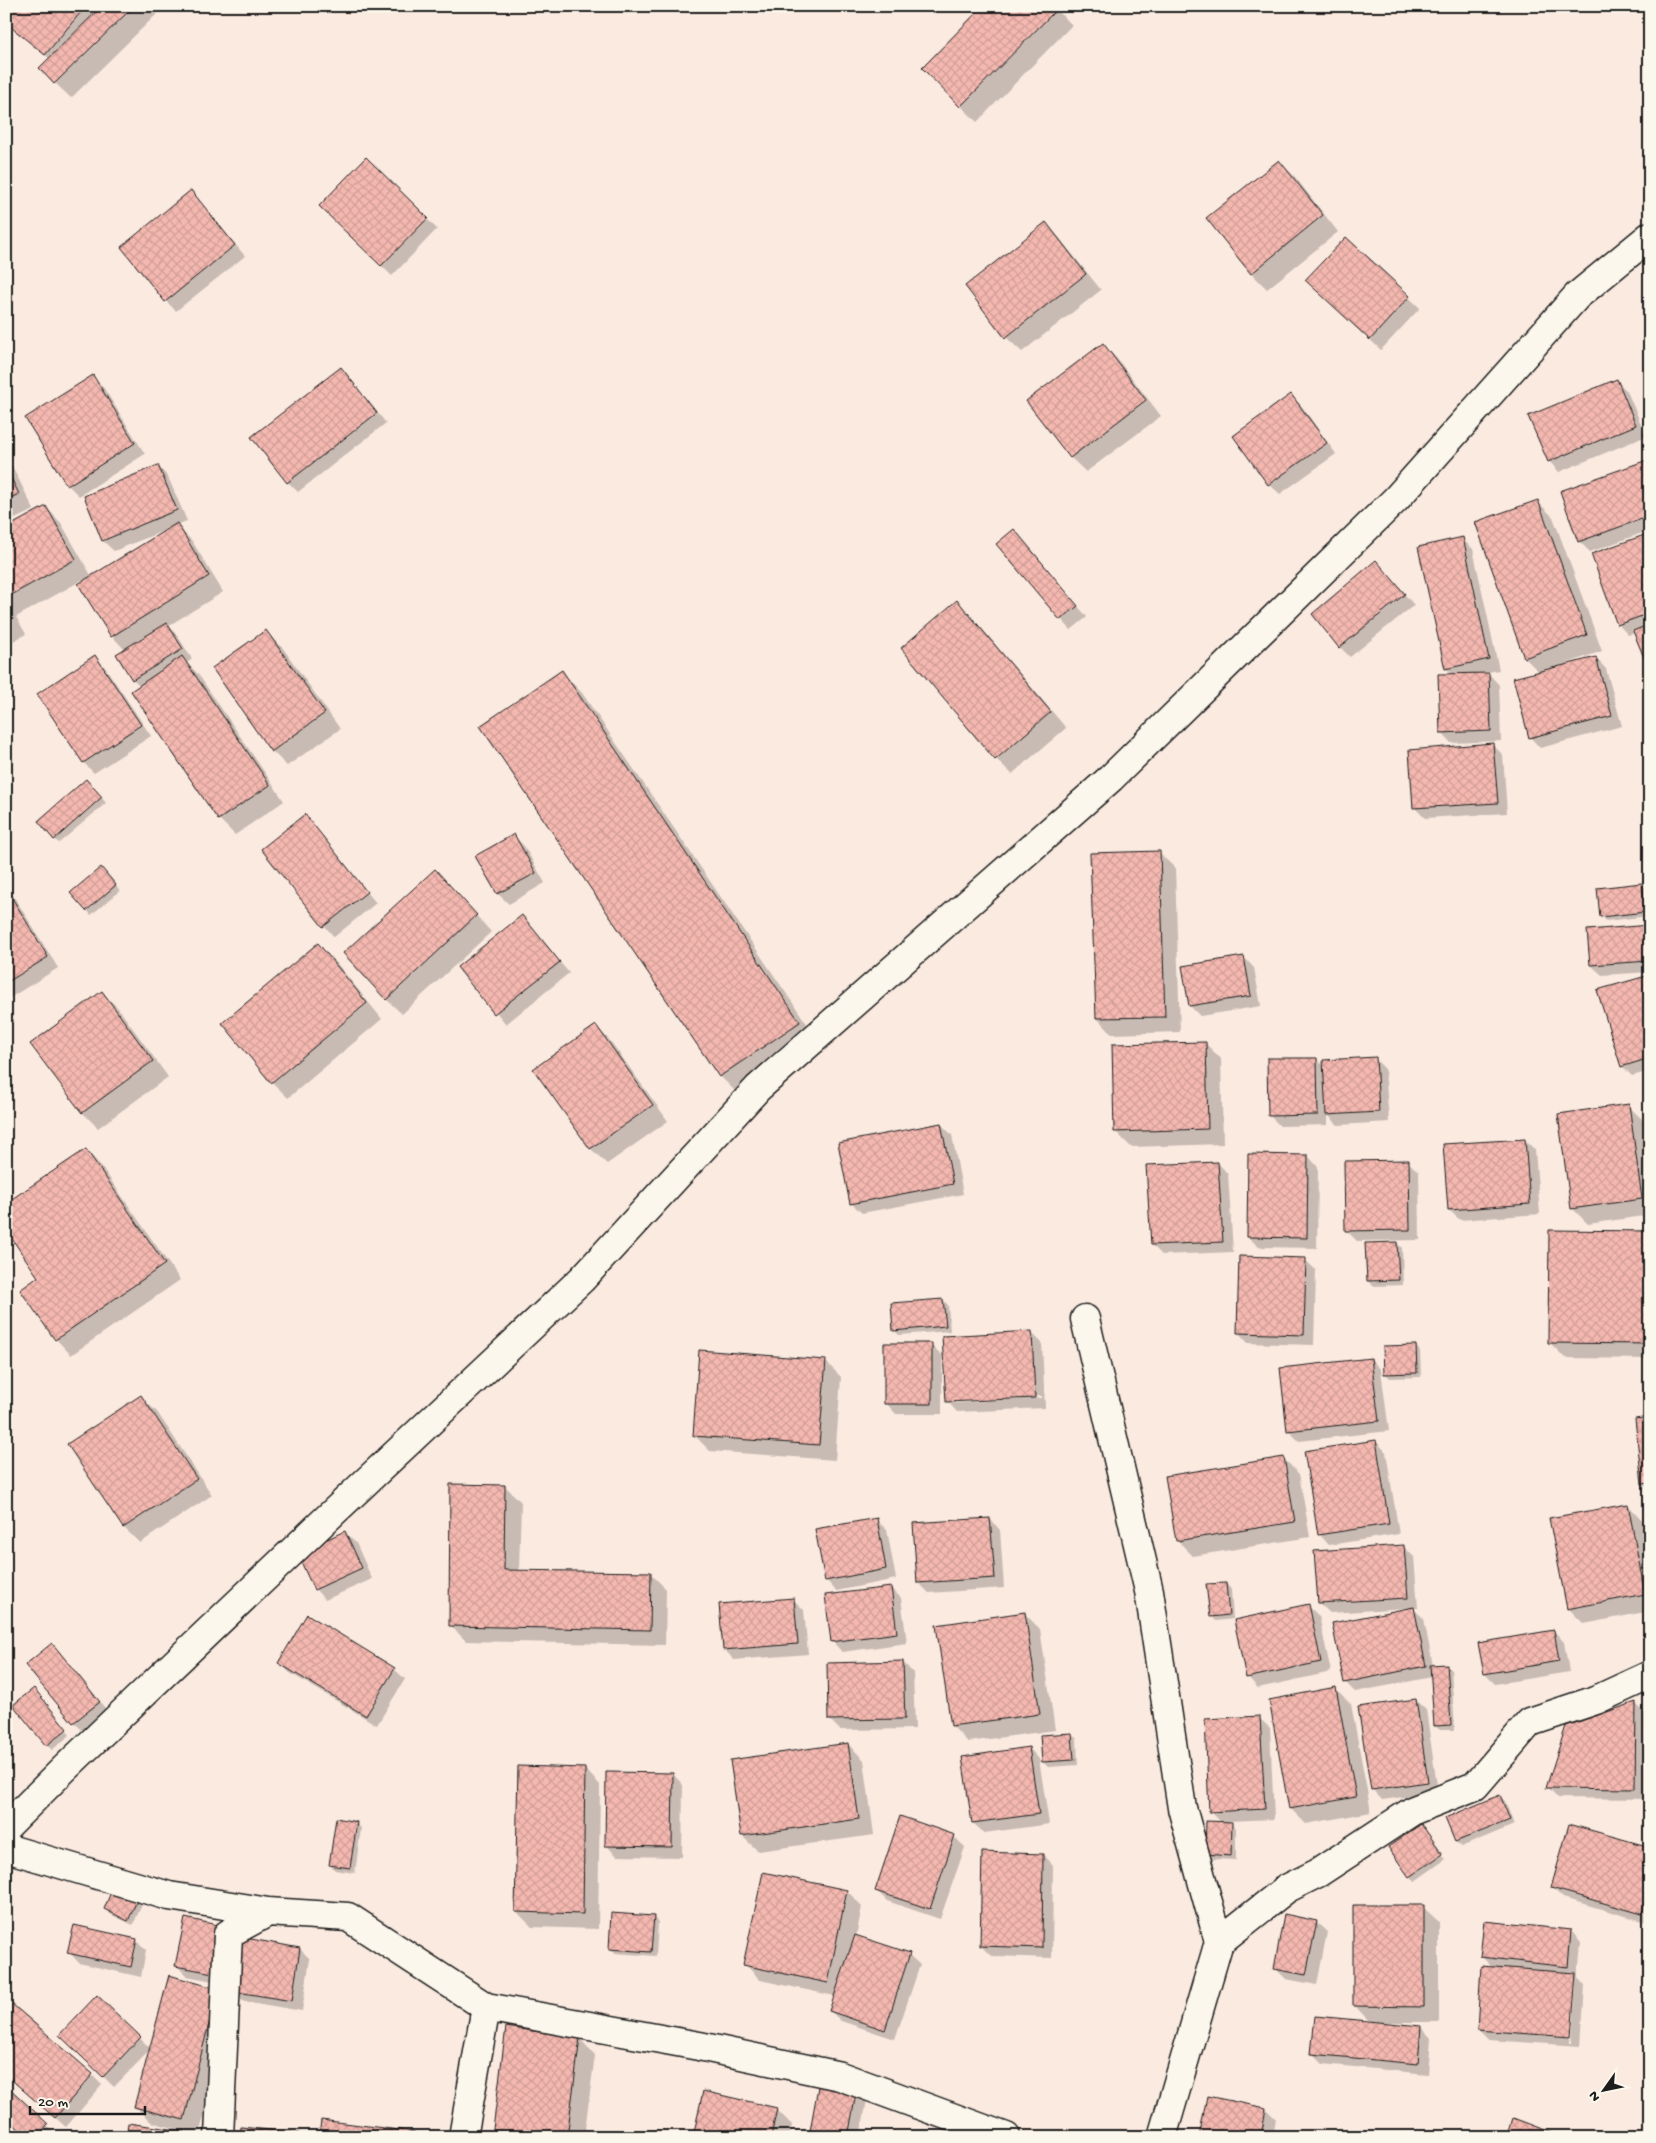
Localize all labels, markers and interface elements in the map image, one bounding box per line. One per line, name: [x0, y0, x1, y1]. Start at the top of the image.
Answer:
north arrow: [1578, 2066, 1628, 2116]
scale bar: [30, 2083, 145, 2115]
text: N: [1586, 2087, 1605, 2104]
text: 20 m: [38, 2094, 68, 2112]

